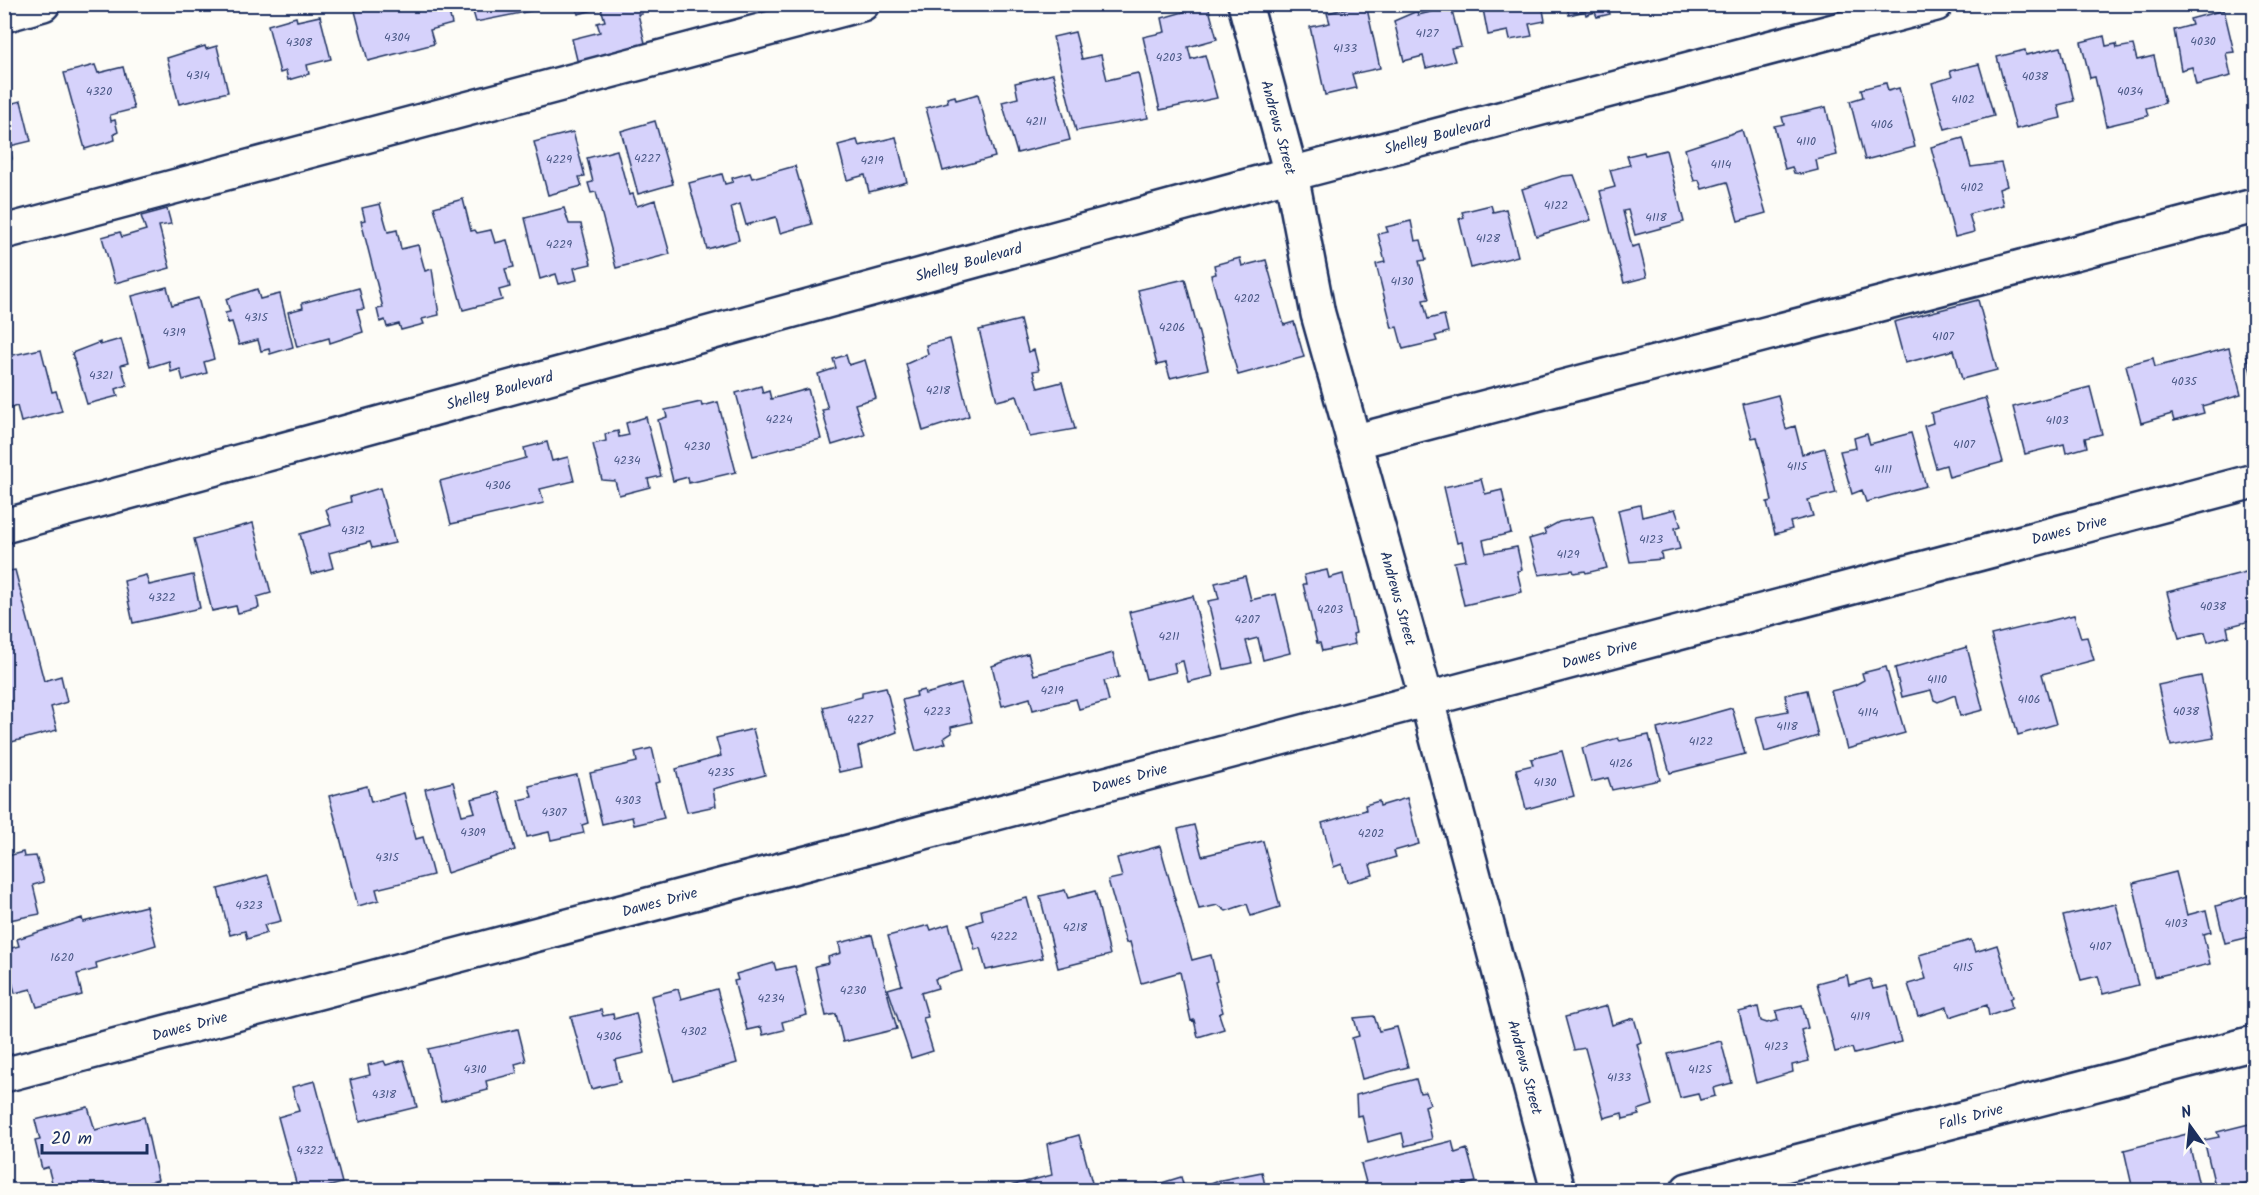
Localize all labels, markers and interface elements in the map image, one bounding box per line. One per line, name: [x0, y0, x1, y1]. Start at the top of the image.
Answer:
house number: 4127: [1416, 24, 1439, 43]
house number: 4304: [384, 28, 410, 47]
house number: 4030: [2190, 32, 2216, 51]
house number: 4308: [286, 33, 313, 52]
house number: 4133: [1333, 39, 1357, 58]
house number: 4203: [1156, 48, 1182, 67]
house number: 4314: [186, 66, 210, 85]
house number: 4038: [2022, 67, 2049, 86]
street label: Andrews Street: [1253, 78, 1302, 178]
house number: 4320: [86, 82, 112, 101]
house number: 4034: [2117, 82, 2143, 101]
house number: 4102: [1951, 90, 1975, 109]
street label: Shelley Boulevard: [1382, 111, 1495, 162]
house number: 4211: [1025, 112, 1047, 131]
house number: 4106: [1870, 115, 1894, 134]
house number: 4110: [1796, 132, 1816, 151]
house number: 4227: [634, 149, 661, 168]
house number: 4229: [546, 150, 572, 169]
house number: 4219: [860, 151, 884, 170]
house number: 4114: [1711, 155, 1732, 174]
house number: 4102: [1960, 178, 1984, 197]
house number: 4122: [1544, 196, 1568, 215]
house number: 4118: [1645, 208, 1667, 227]
house number: 4128: [1476, 229, 1501, 248]
house number: 4229: [546, 235, 572, 254]
street label: Shelley Boulevard: [913, 237, 1025, 289]
house number: 4130: [1390, 272, 1414, 291]
house number: 4202: [1234, 289, 1260, 308]
house number: 4315: [244, 308, 269, 327]
house number: 4206: [1159, 318, 1185, 337]
house number: 4319: [162, 323, 186, 342]
house number: 4107: [1932, 327, 1954, 346]
street label: Shelley Boulevard: [444, 365, 557, 417]
house number: 4321: [89, 366, 113, 385]
house number: 4035: [2171, 372, 2199, 391]
house number: 4218: [926, 381, 951, 400]
house number: 4224: [765, 410, 793, 429]
house number: 4103: [2045, 411, 2069, 430]
house number: 4107: [1953, 435, 1975, 454]
house number: 4230: [684, 437, 710, 456]
house number: 4234: [613, 451, 641, 470]
house number: 4115: [1787, 457, 1809, 476]
house number: 4111: [1874, 460, 1892, 479]
house number: 4306: [485, 476, 511, 495]
street label: Dawes Drive: [2029, 509, 2110, 552]
house number: 4312: [341, 521, 365, 540]
house number: 4123: [1639, 530, 1663, 549]
house number: 4129: [1556, 545, 1580, 564]
street label: Andrews Street: [1372, 549, 1422, 649]
house number: 4322: [148, 588, 176, 607]
house number: 4038: [2200, 597, 2227, 616]
house number: 4203: [1317, 600, 1343, 619]
house number: 4207: [1234, 610, 1260, 629]
house number: 4211: [1158, 627, 1180, 646]
street label: Dawes Drive: [1559, 633, 1640, 676]
house number: 4110: [1927, 670, 1947, 689]
house number: 4219: [1040, 681, 1064, 700]
house number: 4106: [2017, 690, 2041, 709]
house number: 4223: [923, 702, 951, 721]
house number: 4038: [2173, 702, 2200, 721]
house number: 4114: [1858, 703, 1879, 722]
house number: 4227: [847, 710, 874, 729]
house number: 4118: [1776, 717, 1798, 736]
house number: 4122: [1689, 732, 1713, 751]
house number: 4126: [1609, 754, 1633, 773]
street label: Dawes Drive: [1089, 757, 1170, 800]
house number: 4235: [708, 763, 736, 782]
house number: 4130: [1533, 773, 1557, 792]
house number: 4303: [615, 791, 641, 810]
house number: 4307: [542, 803, 567, 822]
house number: 4309: [460, 823, 486, 842]
house number: 4202: [1358, 824, 1384, 843]
house number: 4315: [375, 848, 400, 867]
street label: Dawes Drive: [619, 881, 700, 924]
house number: 4323: [235, 896, 263, 915]
house number: 4103: [2164, 914, 2188, 933]
house number: 4218: [1063, 918, 1088, 937]
house number: 4222: [990, 927, 1018, 946]
house number: 4107: [2089, 937, 2111, 956]
house number: 1620: [50, 948, 74, 967]
house number: 4115: [1953, 958, 1975, 977]
house number: 4230: [840, 981, 866, 1000]
house number: 4234: [757, 989, 785, 1008]
street label: Dawes Drive: [149, 1005, 231, 1048]
house number: 4119: [1850, 1007, 1870, 1026]
street label: Andrews Street: [1500, 1018, 1548, 1118]
house number: 4302: [681, 1022, 707, 1041]
house number: 4306: [596, 1027, 622, 1046]
house number: 4123: [1764, 1037, 1788, 1056]
house number: 4310: [463, 1060, 487, 1079]
house number: 4125: [1688, 1060, 1713, 1079]
house number: 4133: [1607, 1068, 1631, 1087]
house number: 4318: [372, 1085, 397, 1104]
north arrow: [2160, 1096, 2220, 1156]
street label: Falls Drive: [1936, 1098, 2006, 1137]
text: N: [2178, 1100, 2195, 1126]
scale bar: [42, 1117, 147, 1155]
text: 20 m: [51, 1125, 92, 1154]
house number: 4322: [296, 1141, 324, 1160]

